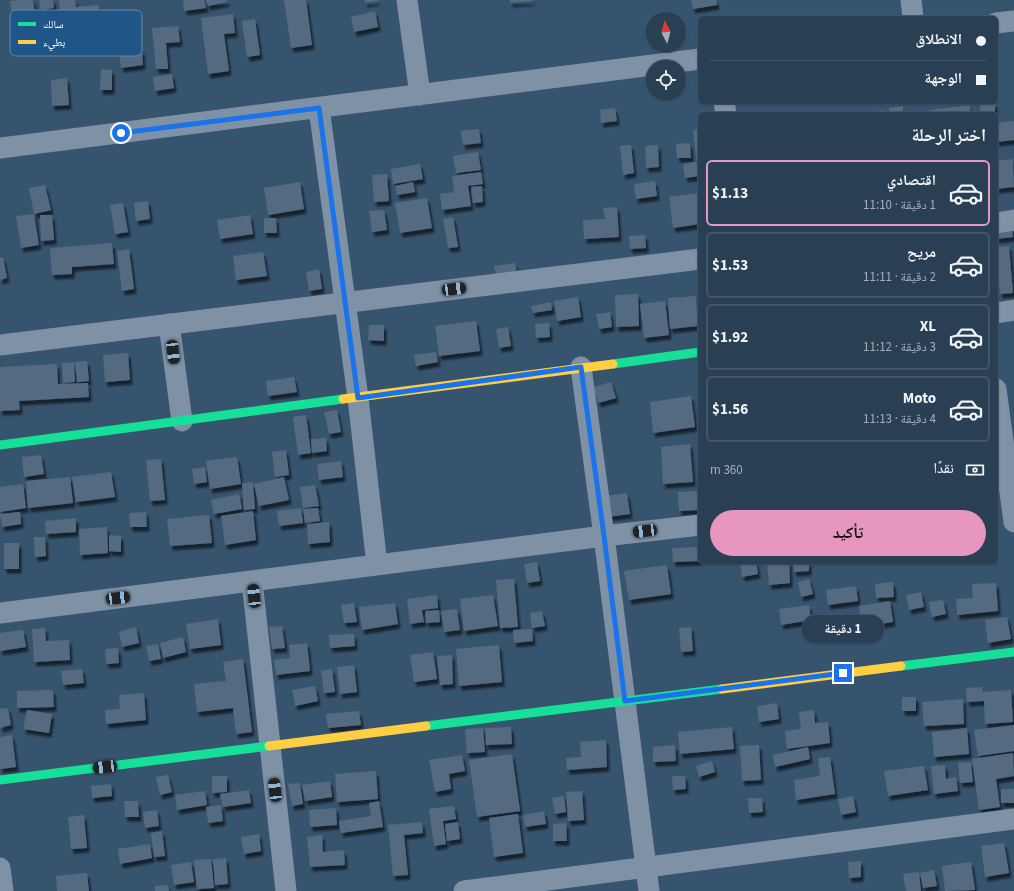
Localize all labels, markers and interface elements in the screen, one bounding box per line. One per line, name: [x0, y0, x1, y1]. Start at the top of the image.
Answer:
legend: [10, 10, 142, 56]
north arrow: [646, 12, 686, 52]
map controls: [646, 12, 686, 100]
text: سالك: [43, 17, 63, 32]
text: الانطلاق: [916, 29, 962, 50]
text: بطيء: [43, 35, 65, 51]
button: locate: [646, 60, 686, 100]
text: الوجهة: [924, 68, 962, 89]
text: اختر الرحلة: [911, 123, 986, 148]
route start: [112, 124, 130, 142]
text: اقتصادي: [887, 170, 936, 191]
icon: car: [948, 175, 984, 211]
text: $1.13: [712, 183, 748, 204]
text: 1 دقيقة · 11:10: [863, 196, 936, 214]
text: مريح: [907, 242, 936, 263]
icon: car: [948, 247, 984, 283]
text: $1.53: [712, 255, 748, 276]
text: 2 دقيقة · 11:11: [863, 268, 936, 286]
car: [441, 282, 467, 296]
text: XL: [920, 316, 936, 337]
icon: car: [948, 319, 984, 355]
text: $1.92: [712, 327, 748, 348]
text: 3 دقيقة · 11:12: [863, 338, 936, 356]
car: [166, 339, 180, 365]
text: Moto: [903, 388, 936, 409]
icon: car: [948, 391, 984, 427]
text: $1.56: [712, 399, 748, 420]
text: 4 دقيقة · 11:13: [863, 410, 936, 428]
text: نقدًا: [933, 458, 954, 479]
icon: cash: [964, 459, 986, 481]
text: 360 m: [710, 461, 743, 479]
button: تأكيد: [710, 510, 986, 556]
car: [632, 524, 658, 538]
car: [247, 583, 261, 609]
car: [105, 591, 131, 605]
callout: 1 دقيقة: [802, 615, 884, 643]
text: 1 دقيقة: [825, 620, 861, 638]
route end: [834, 664, 852, 682]
car: [92, 760, 118, 774]
car: [268, 777, 282, 803]

